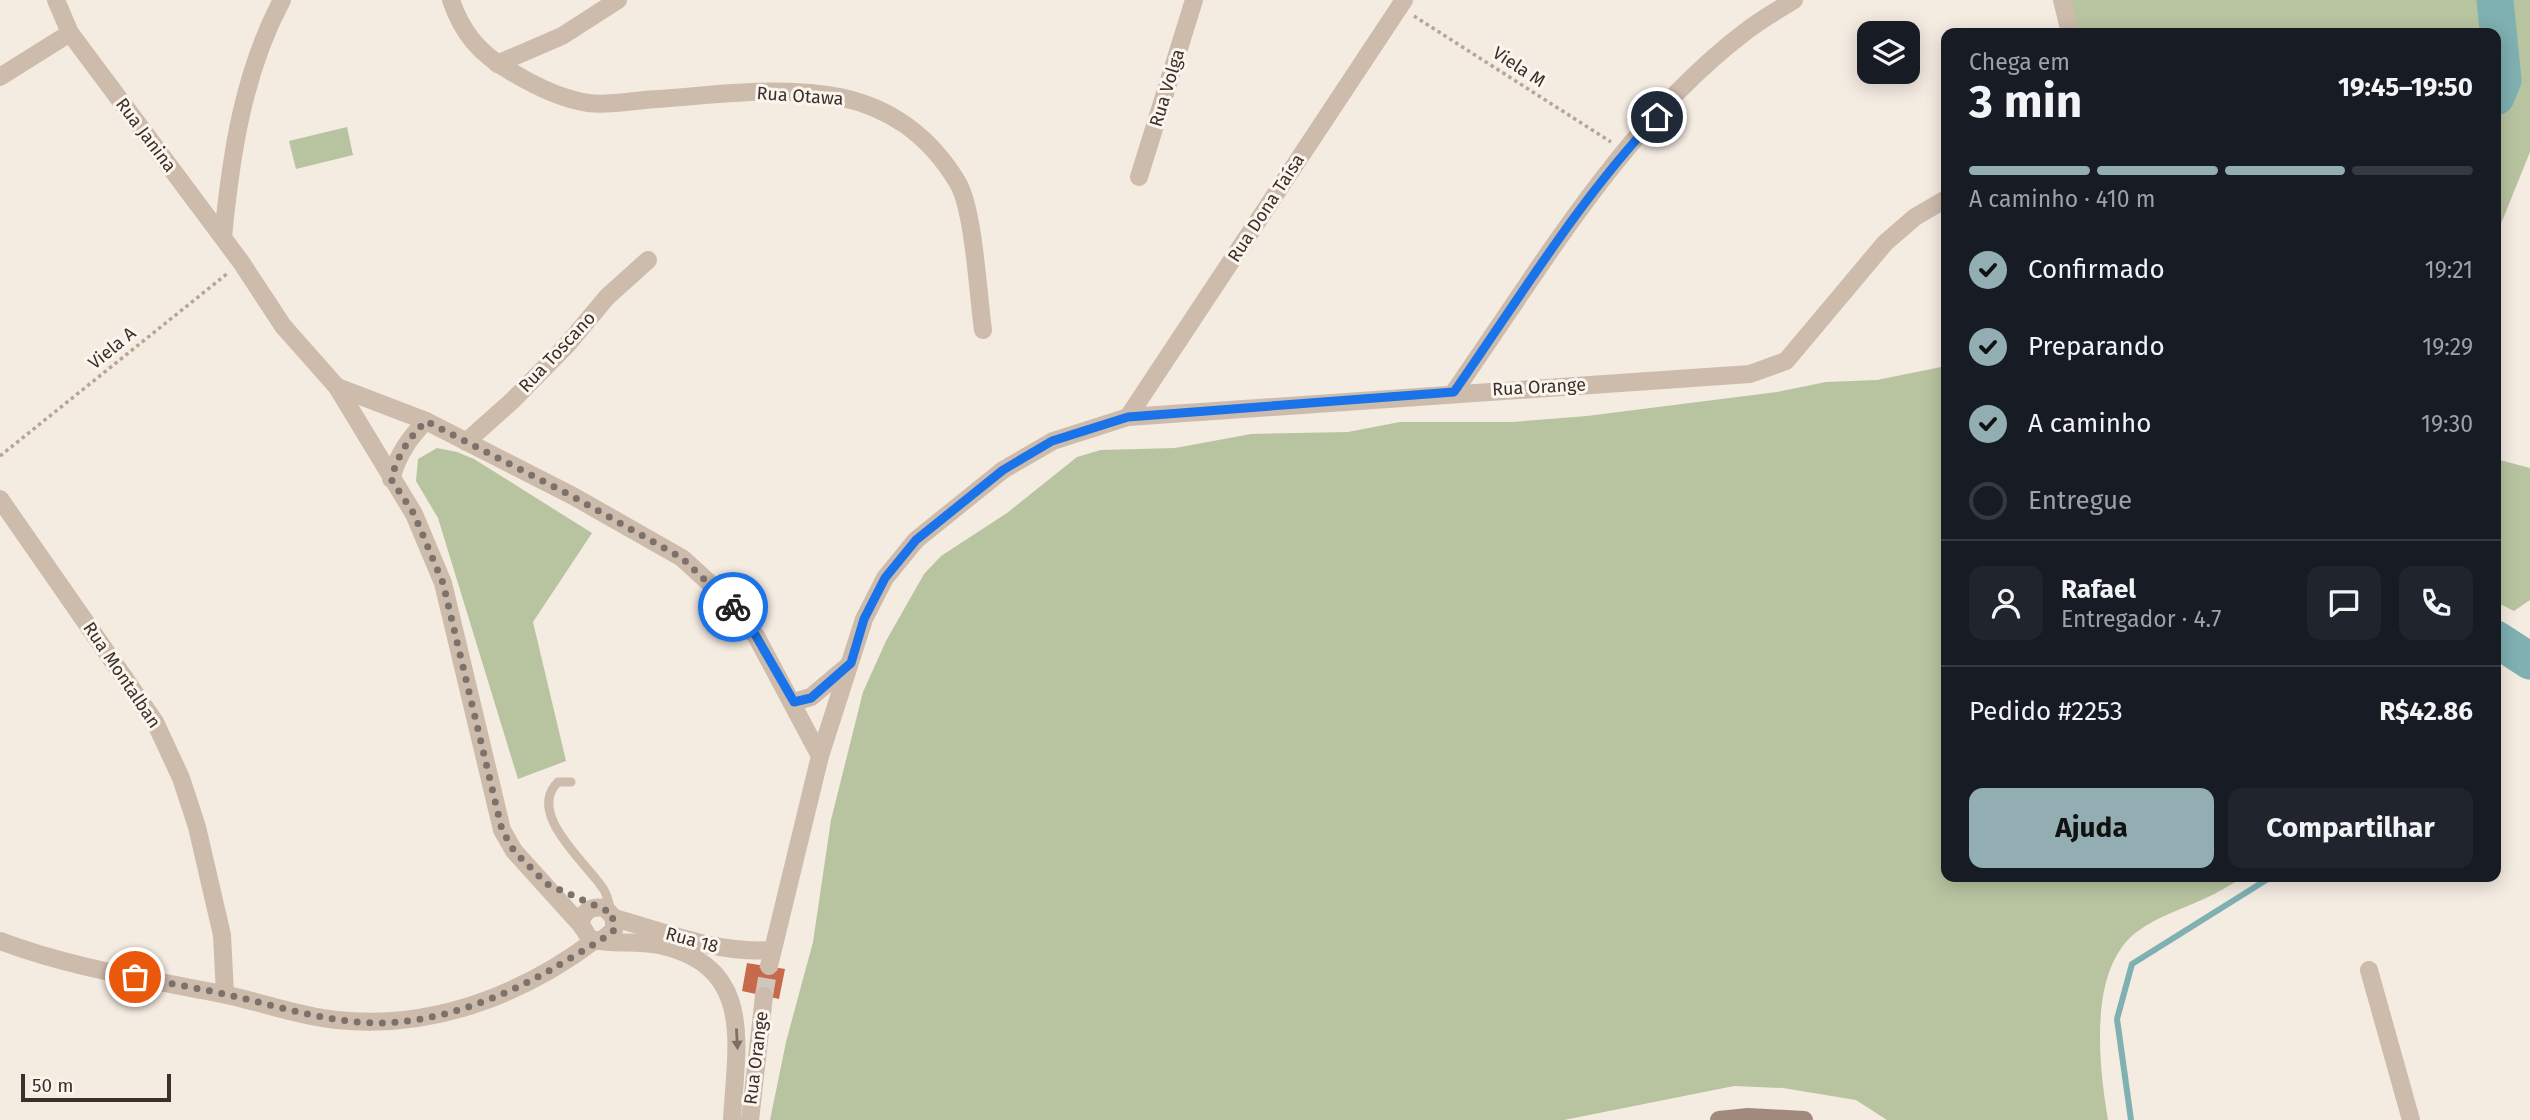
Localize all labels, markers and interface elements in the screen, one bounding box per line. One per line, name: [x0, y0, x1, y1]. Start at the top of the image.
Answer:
map controls: [1857, 21, 1920, 84]
button: layers: [1857, 21, 1920, 84]
street label: Viela M: [1488, 42, 1550, 92]
street label: Rua Volga: [1145, 46, 1189, 130]
text: Chega em: [1969, 48, 2070, 76]
text: 19:45–19:50: [2338, 72, 2473, 103]
text: 3 min: [1969, 74, 2082, 129]
street label: Rua Otawa: [756, 82, 844, 110]
pin: [1627, 87, 1687, 147]
street label: Rua Janina: [111, 94, 181, 176]
icon: home: [1638, 98, 1676, 136]
street label: Rua Dona Taísa: [1223, 150, 1309, 266]
text: A caminho · 410 m: [1969, 185, 2155, 213]
icon: check: [1969, 251, 2007, 289]
text: Confirmado: [2028, 254, 2165, 285]
text: 19:21: [2425, 256, 2473, 284]
street label: Rua Toscano: [514, 307, 600, 397]
street label: Viela A: [84, 322, 141, 374]
icon: check: [1969, 328, 2007, 366]
text: Preparando: [2028, 331, 2165, 362]
text: 19:29: [2422, 333, 2473, 361]
street label: Rua Orange: [1492, 374, 1586, 400]
icon: check: [1969, 405, 2007, 443]
text: A caminho: [2028, 408, 2151, 439]
text: 19:30: [2421, 410, 2473, 438]
text: Entregue: [2028, 485, 2132, 516]
button: person: [1969, 566, 2043, 640]
button: chat: [2307, 566, 2381, 640]
button: phone: [2399, 566, 2473, 640]
courier: [698, 572, 768, 642]
text: Rafael: [2061, 574, 2136, 605]
icon: bike: [714, 588, 752, 626]
text: Entregador · 4.7: [2061, 605, 2221, 633]
street label: Rua Montalban: [78, 618, 166, 732]
text: Pedido #2253: [1969, 696, 2123, 727]
text: R$42.86: [2379, 696, 2473, 727]
button: Ajuda: [1969, 788, 2214, 868]
button: Compartilhar: [2228, 788, 2473, 868]
street label: Rua 18: [663, 922, 721, 958]
pin: [105, 947, 165, 1007]
icon: bag: [116, 958, 154, 996]
street label: Rua Orange: [739, 1010, 773, 1106]
one-way arrow: [732, 1028, 743, 1050]
scale bar: [21, 1071, 172, 1103]
text: 50 m: [32, 1074, 73, 1097]

